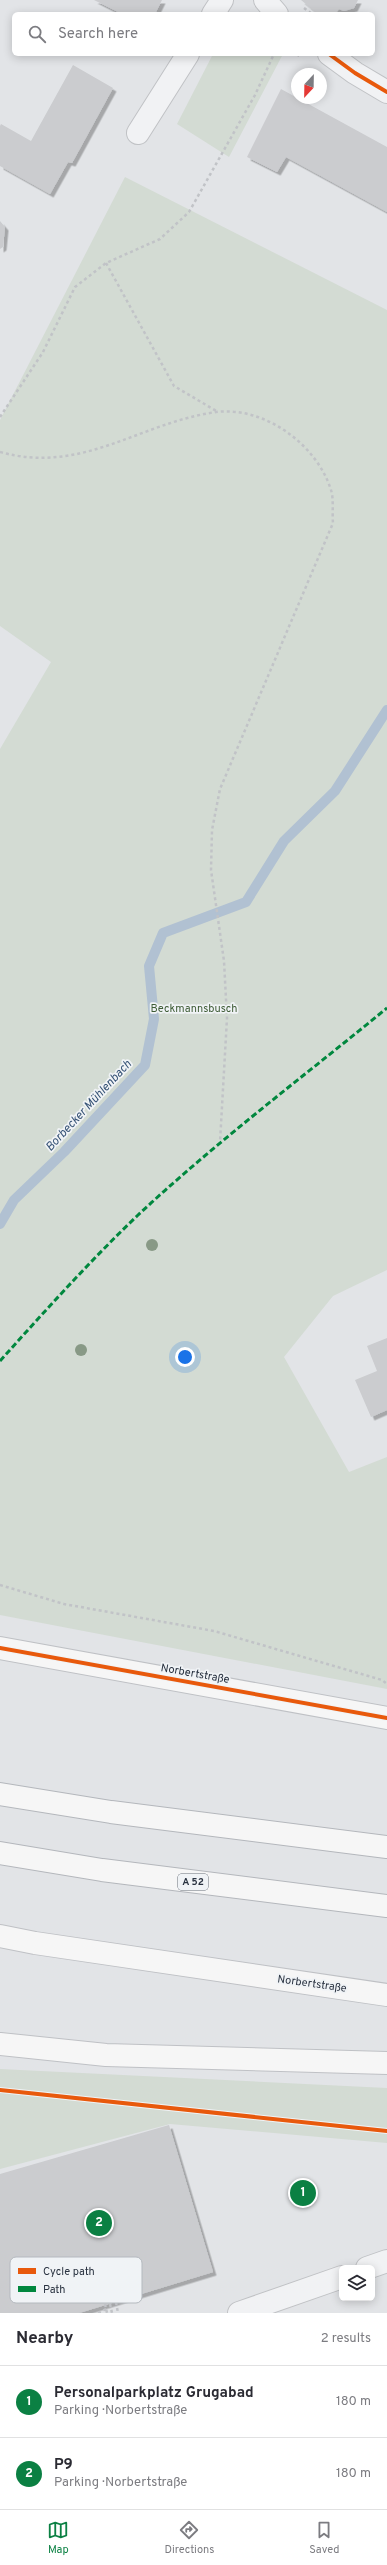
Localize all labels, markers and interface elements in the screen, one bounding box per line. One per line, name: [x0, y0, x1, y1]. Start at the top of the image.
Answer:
search box: [12, 12, 375, 56]
icon: search: [26, 23, 48, 45]
text: Search here: [58, 25, 138, 44]
north arrow: [291, 68, 327, 104]
park label: Beckmannsbusch: [151, 1002, 237, 1016]
water label: Borbecker Mühlenbach: [42, 1057, 136, 1155]
your location: [175, 1347, 195, 1367]
street label: Norbertstraße: [160, 1661, 231, 1687]
road number: A 52: [178, 1874, 208, 1890]
street label: Norbertstraße: [277, 1972, 348, 1996]
pin: 1: [290, 2178, 316, 2208]
pin: 2: [86, 2208, 112, 2238]
legend: [10, 2257, 142, 2303]
text: Cycle path: [43, 2265, 95, 2279]
map controls: [339, 2265, 375, 2301]
button: layers: [339, 2265, 375, 2301]
text: Path: [43, 2283, 65, 2297]
text: Nearby: [16, 2328, 73, 2350]
text: 2 results: [321, 2331, 371, 2347]
text: Personalparkplatz Grugabad: [54, 2384, 254, 2403]
text: 1: [26, 2394, 32, 2410]
text: 180 m: [336, 2394, 371, 2410]
text: Parking · Norbertstraße: [54, 2403, 187, 2419]
text: P9: [54, 2456, 73, 2475]
text: 2: [25, 2466, 33, 2482]
text: 180 m: [336, 2466, 371, 2482]
text: Parking · Norbertstraße: [54, 2475, 187, 2491]
tab: Map: [47, 2519, 69, 2557]
tab: Directions: [164, 2519, 214, 2557]
tab: Saved: [309, 2519, 340, 2557]

